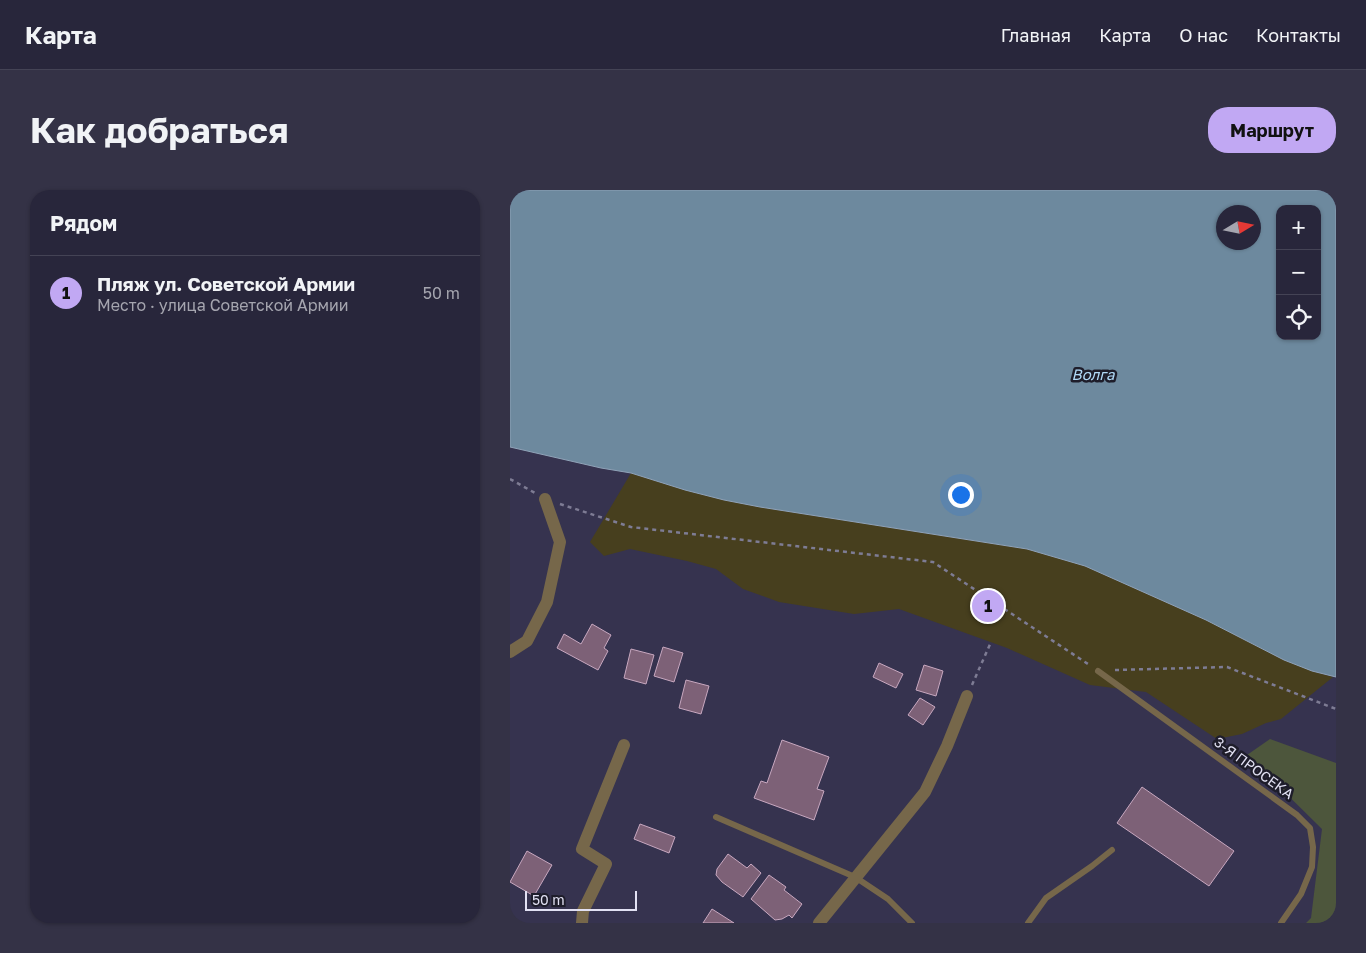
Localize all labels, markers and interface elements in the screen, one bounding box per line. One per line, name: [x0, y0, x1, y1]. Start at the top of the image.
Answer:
text: Карта: [25, 20, 97, 49]
text: Главная: [1001, 24, 1071, 46]
text: Карта: [1099, 24, 1151, 46]
text: О нас: [1179, 24, 1228, 46]
text: Контакты: [1256, 24, 1341, 46]
button: Маршрут: [1208, 107, 1336, 153]
text: Как добраться: [30, 109, 288, 151]
north arrow: [1216, 205, 1261, 250]
map controls: [1276, 205, 1321, 340]
button: +: [1276, 205, 1321, 250]
text: Рядом: [50, 210, 117, 236]
button: −: [1276, 250, 1321, 295]
text: Пляж ул. Советской Армии: [97, 272, 355, 295]
text: 1: [62, 283, 70, 303]
text: 50 m: [423, 283, 460, 303]
text: Место · улица Советской Армии: [97, 295, 349, 315]
button: locate: [1276, 295, 1321, 340]
water label: Волга: [1072, 365, 1115, 383]
your location: [948, 482, 974, 508]
pin: 1: [972, 587, 1004, 625]
street label: 3-Я ПРОСЕКА: [1211, 733, 1298, 803]
scale bar: [525, 888, 638, 911]
text: 50 m: [532, 891, 565, 908]

